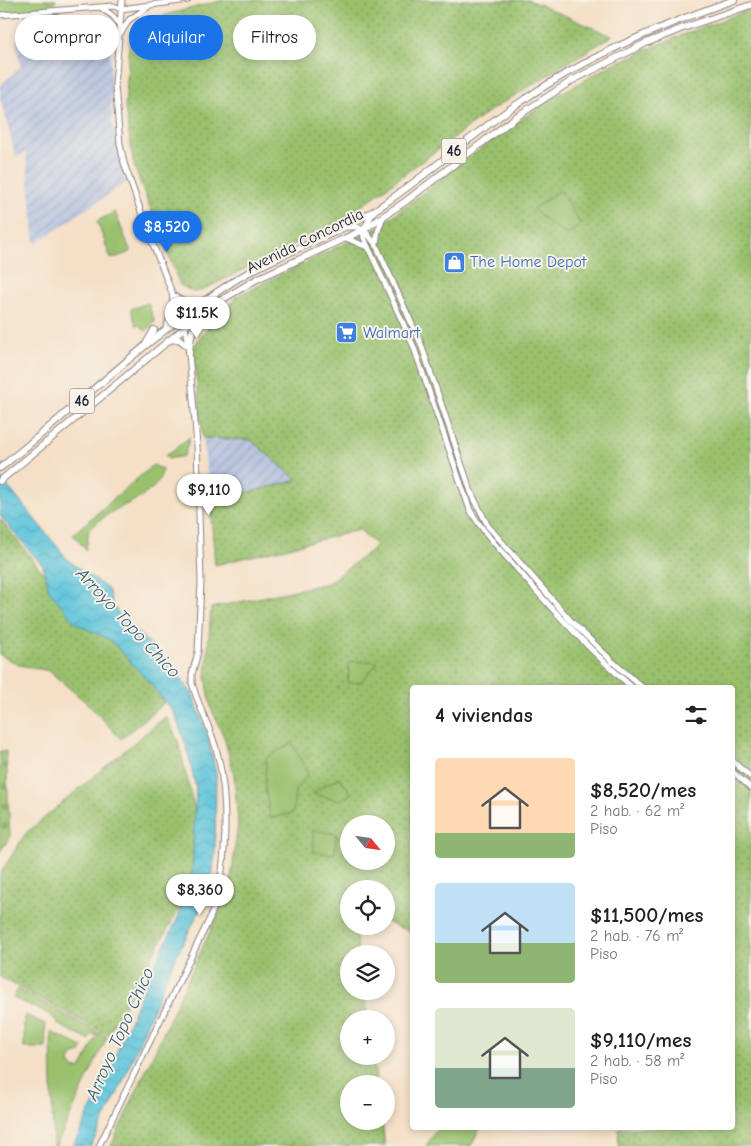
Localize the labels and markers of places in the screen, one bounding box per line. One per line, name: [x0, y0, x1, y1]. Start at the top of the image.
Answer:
pin: $8,520: [126, 210, 208, 253]
shop icon: The Home Depot: [442, 250, 466, 274]
place label: The Home Depot: [470, 253, 587, 271]
pin: $11.5K: [156, 296, 238, 339]
supermarket icon: Walmart: [335, 321, 359, 345]
place label: Walmart: [363, 324, 420, 342]
pin: $9,110: [168, 474, 250, 516]
pin: $8,360: [159, 874, 241, 916]

